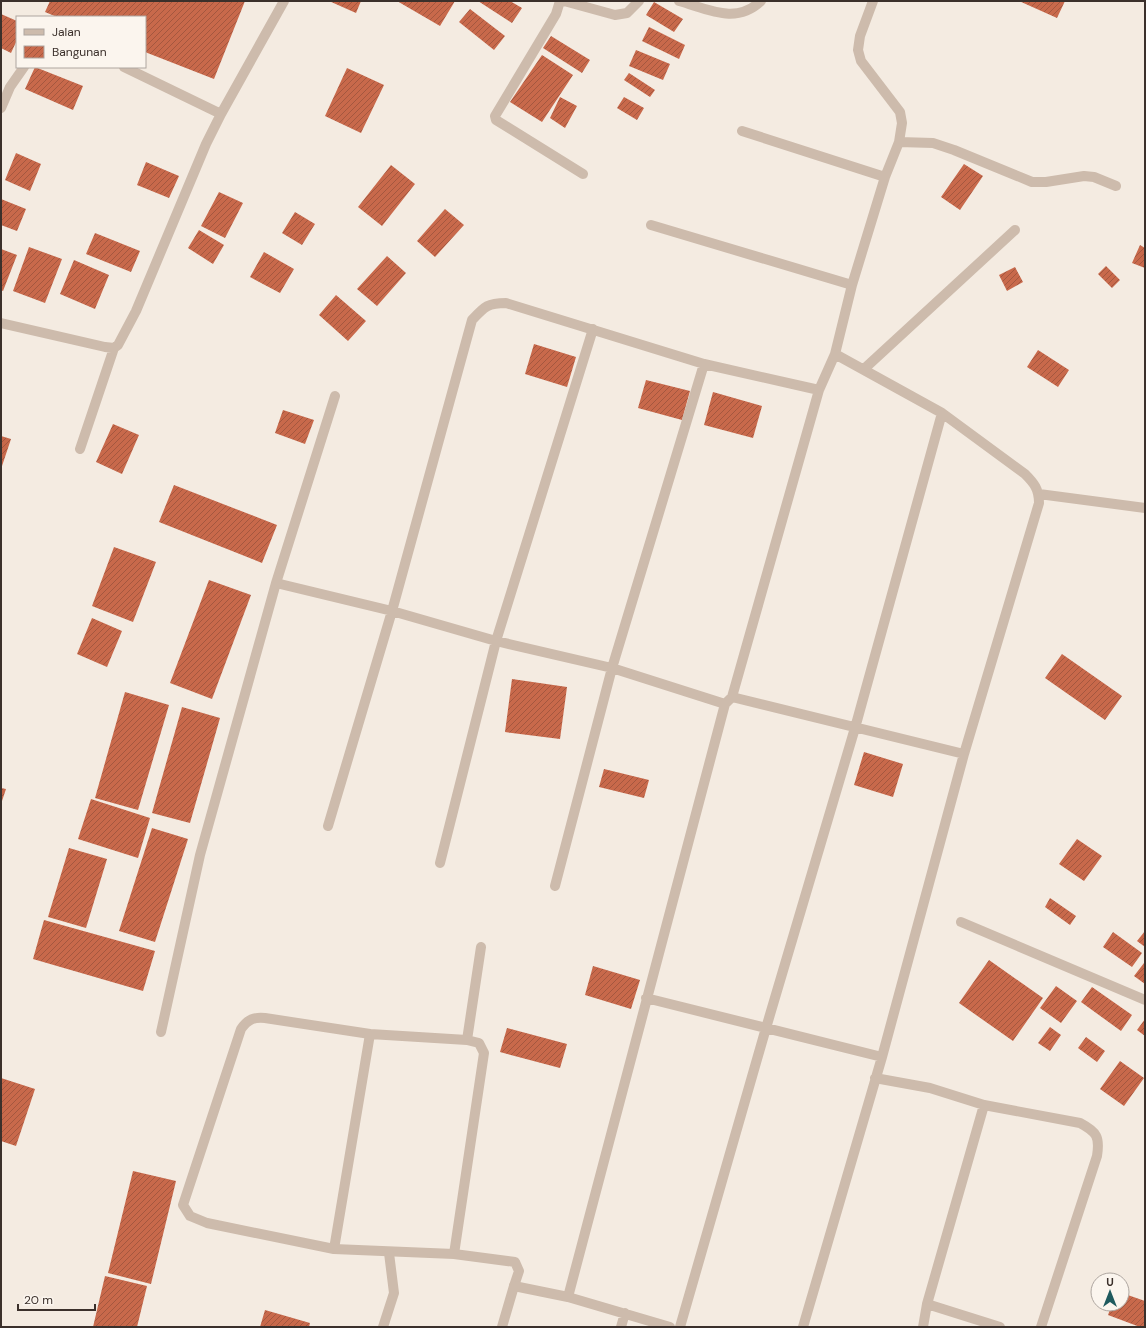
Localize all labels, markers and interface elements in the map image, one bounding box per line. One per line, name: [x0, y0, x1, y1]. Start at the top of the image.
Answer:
legend: [16, 16, 146, 68]
text: Jalan: [52, 24, 81, 40]
text: Bangunan: [52, 44, 107, 60]
north arrow: [1090, 1272, 1130, 1312]
text: U: [1106, 1275, 1114, 1289]
scale bar: [18, 1286, 95, 1312]
text: 20 m: [24, 1292, 53, 1308]

